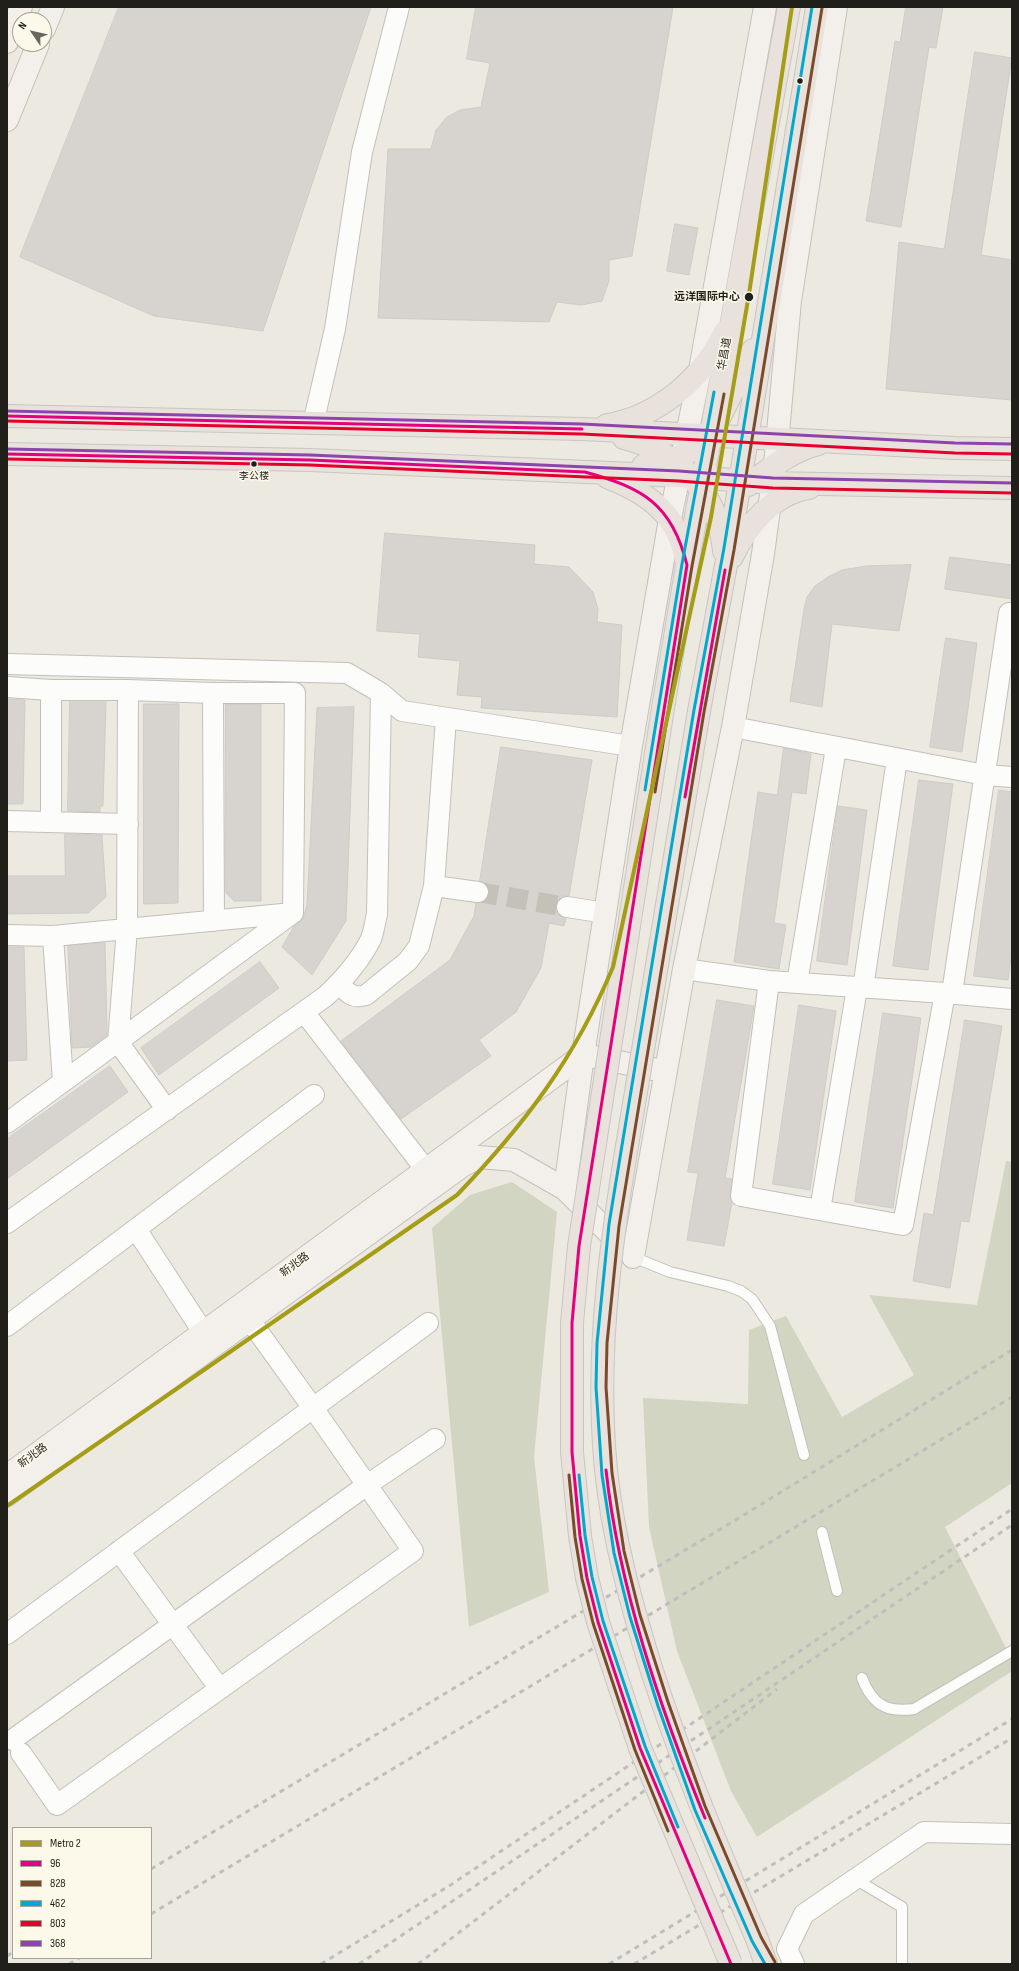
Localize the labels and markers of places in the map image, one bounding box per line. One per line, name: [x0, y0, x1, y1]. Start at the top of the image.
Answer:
unlabelled marker: [795, 76, 805, 86]
place label: 远洋国际中心: [674, 290, 740, 304]
marker: 远洋国际中心: [743, 291, 755, 303]
marker: 李公楼: [249, 459, 259, 469]
place label: 李公楼: [239, 470, 269, 482]

